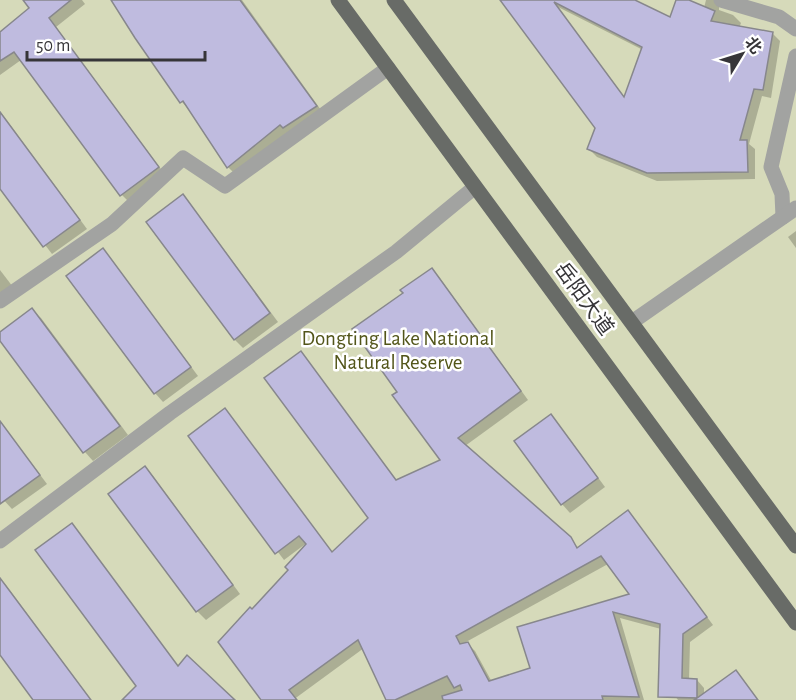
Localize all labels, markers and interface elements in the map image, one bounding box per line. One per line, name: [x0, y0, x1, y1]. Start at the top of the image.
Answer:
scale bar: [27, 24, 206, 62]
north arrow: [712, 24, 772, 84]
text: 北: [742, 34, 765, 57]
text: 50 m: [36, 37, 70, 55]
street label: 岳阳大道: [551, 258, 618, 339]
park label: Dongting Lake National Natural Reserve: [301, 328, 495, 373]

